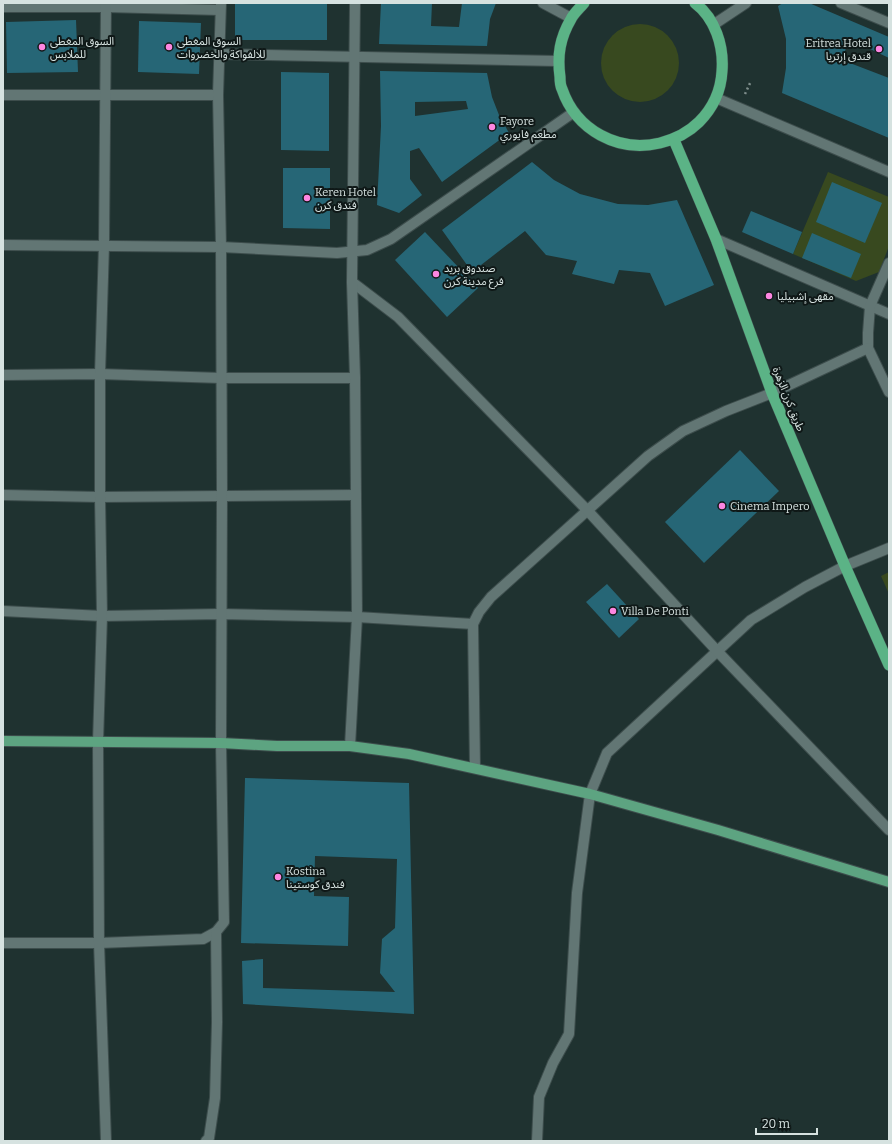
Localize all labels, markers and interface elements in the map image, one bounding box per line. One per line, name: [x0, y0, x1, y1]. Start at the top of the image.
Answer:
place label: السوق المغطى للملابس: [50, 35, 114, 61]
place label: السوق المغطى للالفواكة والخضروات: [177, 35, 265, 61]
place label: Eritrea Hotel قندق إرتريا: [806, 37, 871, 64]
marker: السوق المغطى للملابس: [37, 42, 47, 52]
marker: السوق المغطى للالفواكة والخضروات: [164, 42, 174, 52]
marker: Eritrea Hotel قندق إرتريا: [874, 44, 884, 54]
place label: Fayore مطعم فايوري: [500, 115, 557, 144]
marker: Fayore مطعم فايوري: [487, 122, 497, 132]
place label: Keren Hotel فندق كرن: [315, 186, 376, 212]
marker: Keren Hotel فندق كرن: [302, 193, 312, 203]
place label: صندوق بريد فرع مدينة كرن: [444, 262, 504, 289]
marker: صندوق بريد فرع مدينة كرن: [431, 269, 441, 279]
place label: مقهى إشبيليا: [777, 290, 834, 304]
marker: مقهى إشبيليا: [764, 291, 774, 301]
street label: طريق كرن الزهرة: [770, 365, 807, 433]
place label: Cinema Impero: [730, 500, 810, 513]
marker: Cinema Impero: [717, 501, 727, 511]
place label: Villa De Ponti: [621, 605, 689, 618]
marker: Villa De Ponti: [608, 606, 618, 616]
place label: Kostina فندق كوستينا: [286, 865, 345, 891]
marker: Kostina فندق كوستينا: [273, 872, 283, 882]
scale bar: [756, 1110, 817, 1136]
text: 20 m: [762, 1117, 791, 1131]

